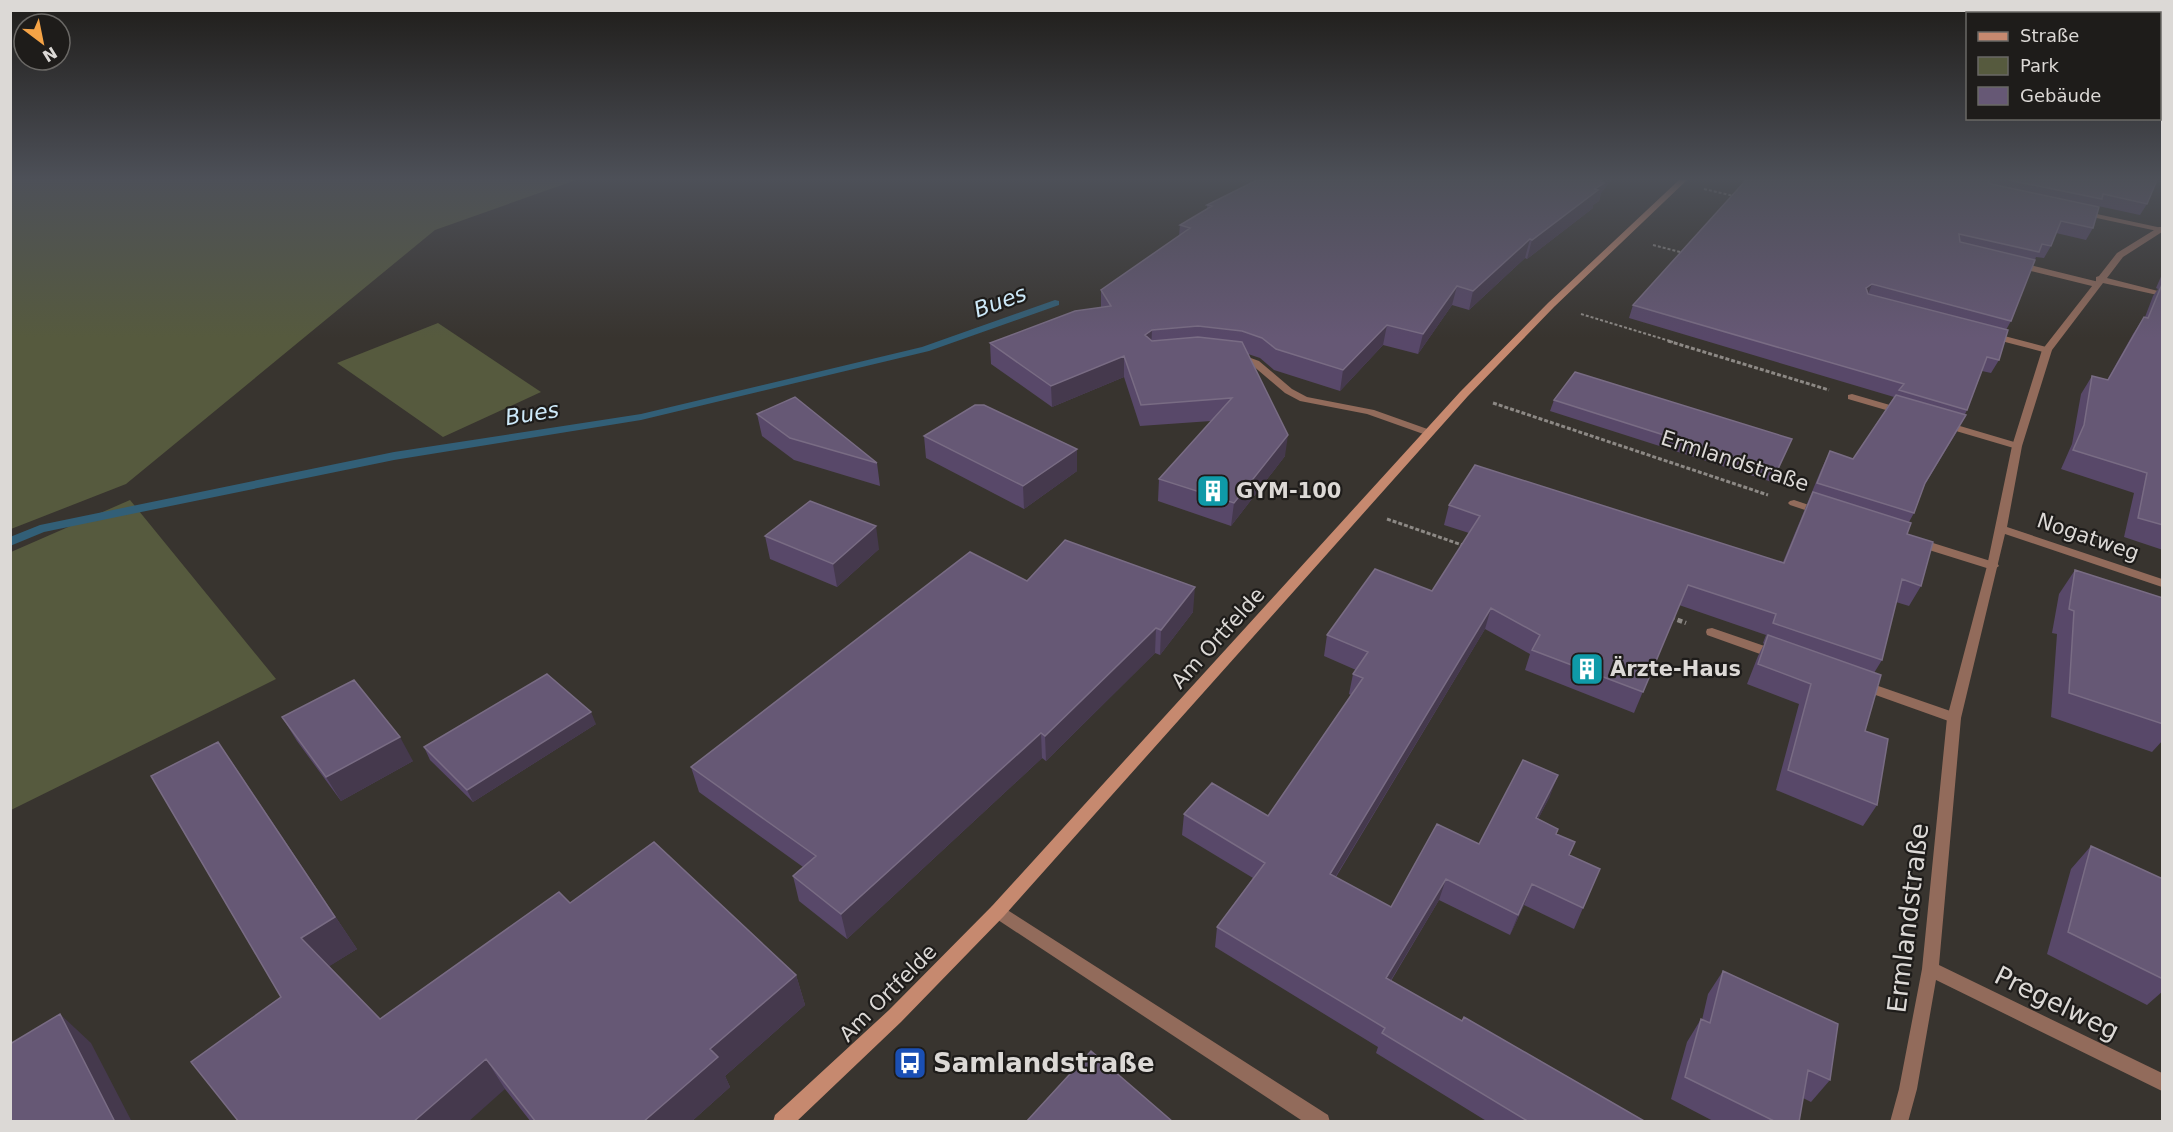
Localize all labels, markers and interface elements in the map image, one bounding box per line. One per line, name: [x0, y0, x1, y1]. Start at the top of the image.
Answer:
north arrow: [12, 12, 72, 72]
legend: [1966, 12, 2161, 120]
text: Straße: [2020, 25, 2079, 46]
text: N: [39, 43, 60, 66]
text: Park: [2020, 55, 2059, 76]
text: Gebäude: [2020, 85, 2101, 106]
water label: Bues: [971, 280, 1030, 322]
water label: Bues: [503, 397, 561, 430]
street label: Ermlandstraße: [1658, 426, 1812, 496]
building icon: GYM-100: [1195, 473, 1231, 509]
place label: GYM-100: [1236, 479, 1341, 503]
street label: Nogatweg: [2034, 508, 2142, 566]
street label: Am Ortfelde: [1166, 583, 1270, 693]
building icon: Ärzte-Haus: [1569, 651, 1605, 687]
place label: Ärzte-Haus: [1610, 656, 1741, 681]
street label: Ermlandstraße: [1881, 821, 1935, 1015]
street label: Am Ortfelde: [835, 940, 941, 1046]
street label: Pregelweg: [1990, 960, 2124, 1046]
bus stop icon: Samlandstraße: [892, 1045, 928, 1081]
place label: Samlandstraße: [933, 1048, 1155, 1078]

